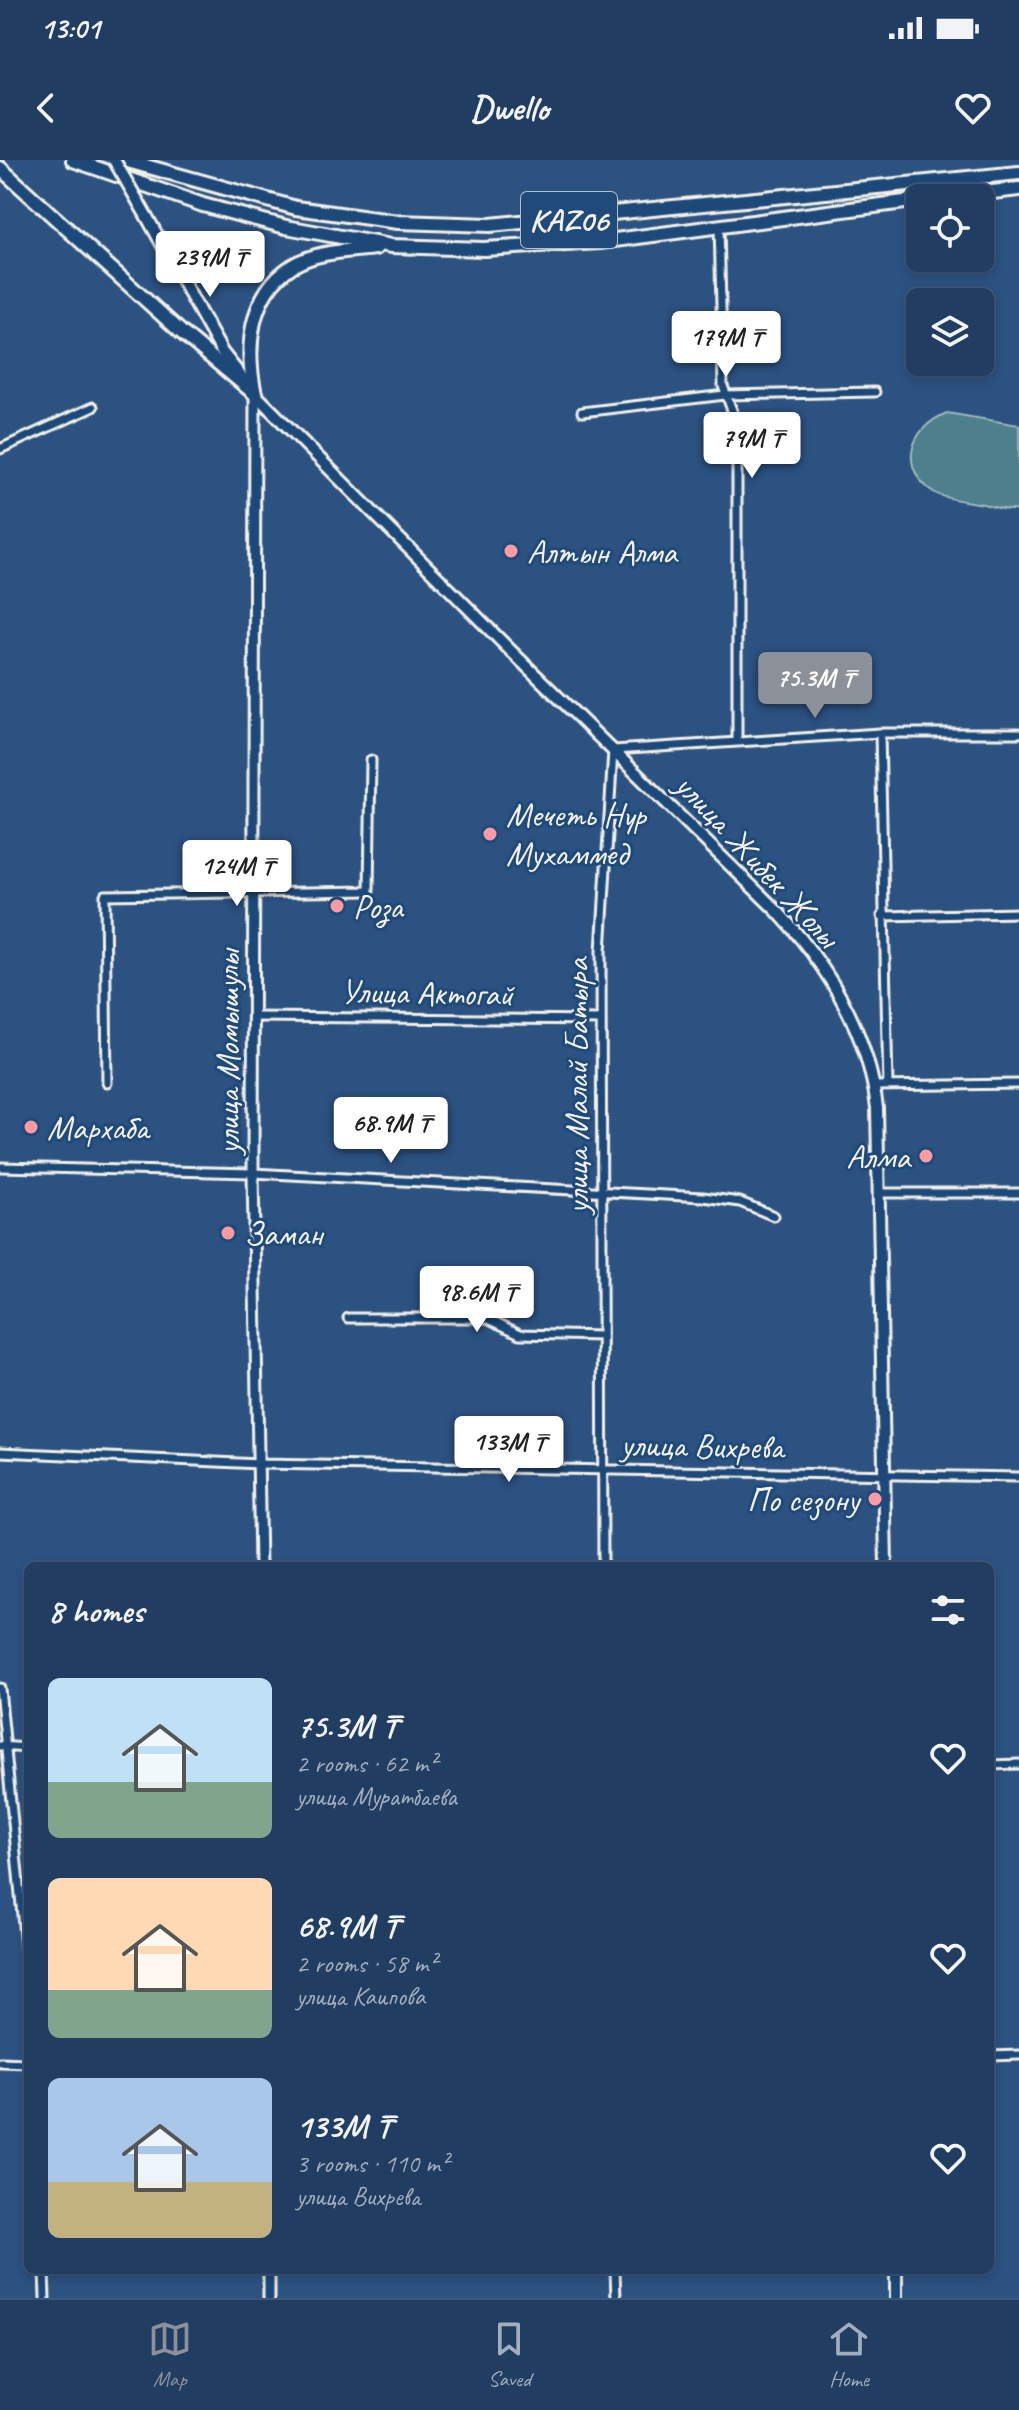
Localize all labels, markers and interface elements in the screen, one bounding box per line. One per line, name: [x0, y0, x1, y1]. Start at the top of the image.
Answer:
text: 13:01: [40, 9, 100, 47]
text: Dwello: [470, 85, 549, 131]
icon: back: [24, 86, 68, 130]
icon: heart: [951, 86, 995, 130]
map controls: [906, 184, 994, 376]
button: locate: [906, 184, 994, 272]
road number: KAZ06: [521, 192, 617, 248]
pin: 239M ₸: [145, 231, 275, 299]
text: 239M ₸: [174, 240, 246, 273]
button: layers: [906, 288, 994, 376]
pin: 179M ₸: [661, 311, 791, 379]
text: 179M ₸: [690, 320, 762, 353]
pin: 79M ₸: [696, 412, 808, 480]
text: 79M ₸: [722, 421, 782, 454]
place label: Алтын Алма: [527, 530, 679, 573]
marker: Алтын Алма: [502, 542, 520, 560]
pin: 75.3M ₸: [741, 652, 889, 720]
text: 75.3M ₸: [776, 661, 854, 694]
street label: улица Жибек Жолы: [665, 763, 851, 959]
place label: Мечеть Нур Мухаммед: [506, 793, 648, 875]
marker: Мечеть Нур Мухаммед: [481, 825, 499, 843]
pin: 124M ₸: [172, 840, 302, 908]
text: 124M ₸: [200, 849, 274, 882]
place label: Роза: [353, 885, 405, 928]
marker: Роза: [328, 897, 346, 915]
street label: улица Момышулы: [206, 946, 249, 1157]
street label: улица Малай Батыра: [555, 956, 598, 1216]
street label: Улица Актогай: [340, 969, 515, 1016]
pin: 68.9M ₸: [317, 1097, 465, 1165]
place label: Мархаба: [47, 1106, 151, 1149]
text: 68.9M ₸: [352, 1106, 430, 1139]
marker: Мархаба: [22, 1118, 40, 1136]
place label: Алма: [846, 1135, 912, 1178]
marker: Алма: [917, 1147, 935, 1165]
place label: Заман: [244, 1212, 325, 1255]
marker: Заман: [219, 1224, 237, 1242]
pin: 98.6M ₸: [403, 1266, 551, 1334]
text: 98.6M ₸: [438, 1275, 516, 1308]
pin: 133M ₸: [444, 1416, 574, 1484]
street label: улица Вихрева: [618, 1423, 787, 1468]
text: 133M ₸: [472, 1425, 546, 1458]
place label: По сезону: [747, 1478, 861, 1521]
marker: По сезону: [866, 1490, 884, 1508]
icon: filters: [926, 1588, 970, 1632]
text: 8 homes: [48, 1589, 144, 1632]
text: 75.3M ₸: [296, 1704, 398, 1747]
icon: home: [112, 1710, 208, 1806]
icon: heart: [926, 1736, 970, 1780]
text: 2 rooms · 62 m²: [296, 1747, 437, 1780]
text: улица Муратбаева: [296, 1780, 457, 1813]
text: 68.9M ₸: [296, 1904, 399, 1947]
icon: home: [112, 1910, 208, 2006]
icon: heart: [926, 1936, 970, 1980]
text: 2 rooms · 58 m²: [296, 1947, 437, 1980]
text: улица Каипова: [296, 1980, 425, 2013]
text: 133M ₸: [296, 2104, 392, 2147]
icon: home: [112, 2110, 208, 2206]
icon: heart: [926, 2136, 970, 2180]
text: 3 rooms · 110 m²: [296, 2147, 448, 2180]
text: улица Вихрева: [296, 2180, 421, 2213]
tab: Map: [148, 2317, 192, 2393]
tab: Saved: [487, 2317, 531, 2393]
tab: Home: [827, 2317, 871, 2393]

